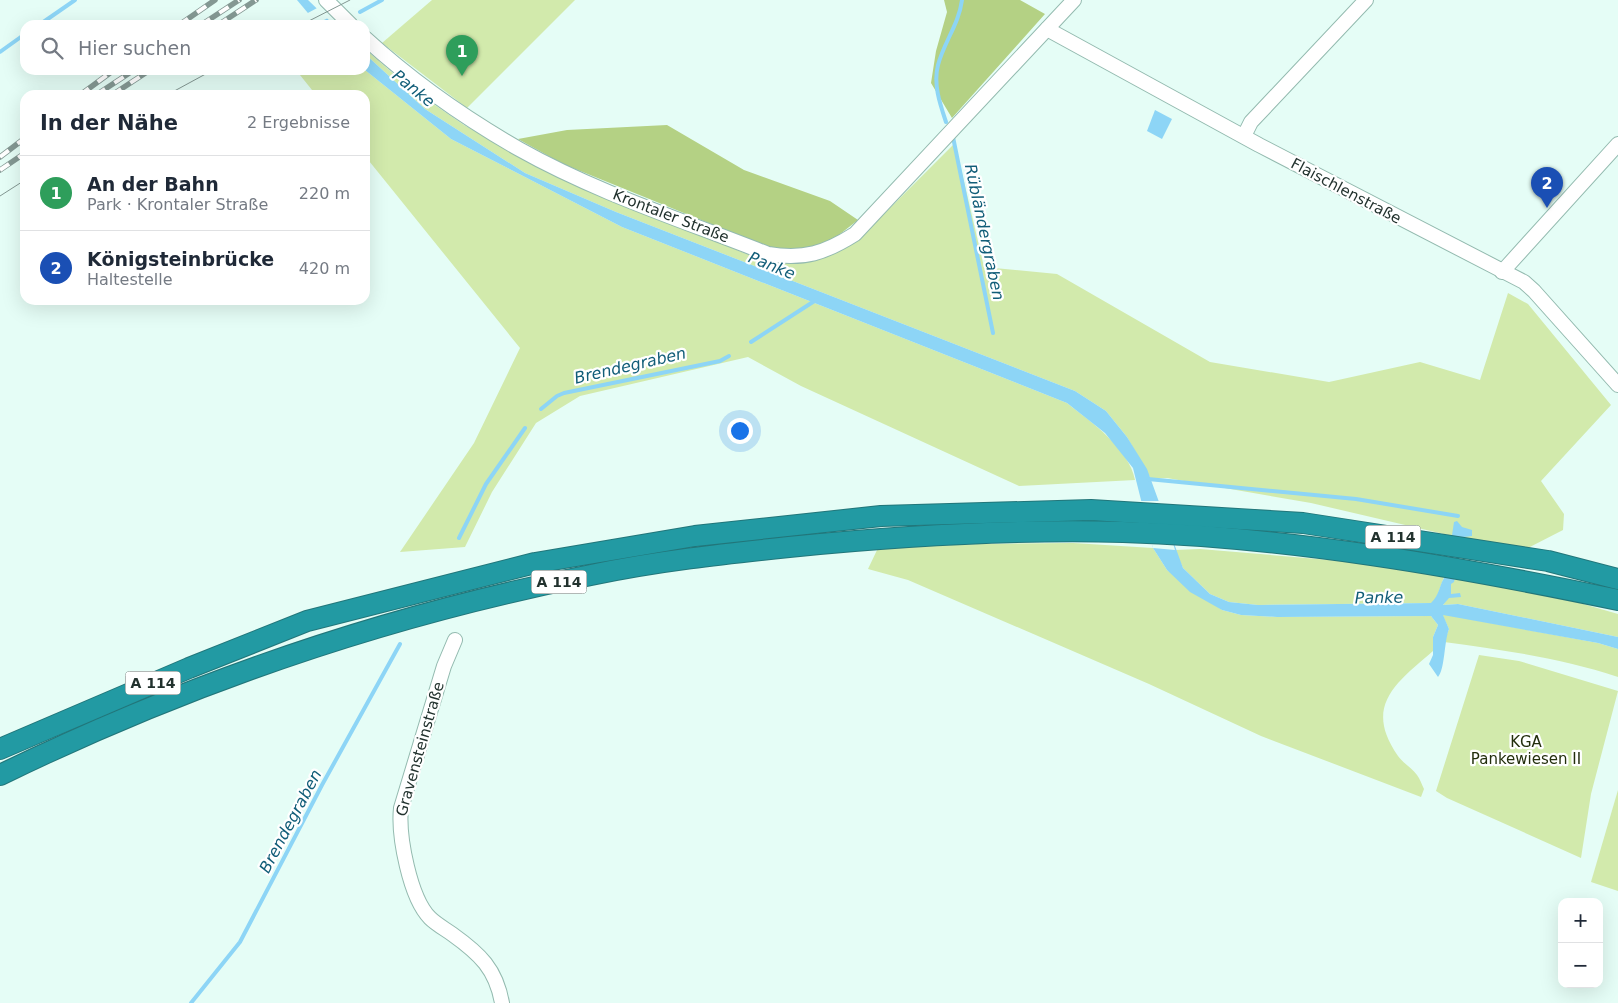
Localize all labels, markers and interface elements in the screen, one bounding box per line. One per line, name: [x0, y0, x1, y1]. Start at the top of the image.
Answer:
search box: [20, 20, 370, 75]
icon: search: [38, 34, 66, 62]
pin: 1: [446, 35, 478, 76]
text: Hier suchen: [78, 37, 191, 59]
water label: Panke: [389, 66, 439, 111]
text: In der Nähe: [40, 111, 178, 135]
text: 2 Ergebnisse: [247, 113, 350, 132]
street label: Flaischlenstraße: [1288, 154, 1404, 228]
water label: Rübländergraben: [961, 162, 1008, 302]
pin: 2: [1531, 167, 1563, 208]
text: An der Bahn: [87, 173, 219, 195]
text: 1: [50, 184, 62, 203]
text: 220 m: [299, 184, 350, 203]
street label: Krontaler Straße: [610, 186, 732, 246]
text: Park · Krontaler Straße: [87, 195, 268, 214]
text: Königsteinbrücke: [87, 248, 274, 270]
water label: Panke: [746, 248, 798, 283]
text: 2: [50, 259, 62, 278]
text: 420 m: [299, 259, 350, 278]
text: Haltestelle: [87, 270, 173, 289]
water label: Brendegraben: [572, 343, 688, 388]
your location: [727, 418, 753, 444]
road number: A 114: [1366, 526, 1420, 548]
road number: A 114: [532, 570, 586, 594]
water label: Panke: [1354, 588, 1404, 607]
road number: A 114: [126, 671, 180, 694]
street label: Gravensteinstraße: [392, 680, 448, 818]
park label: KGA Pankewiesen II: [1471, 733, 1581, 768]
water label: Brendegraben: [255, 766, 326, 876]
map controls: [1558, 898, 1603, 988]
button: +: [1558, 898, 1603, 943]
button: −: [1558, 943, 1603, 988]

